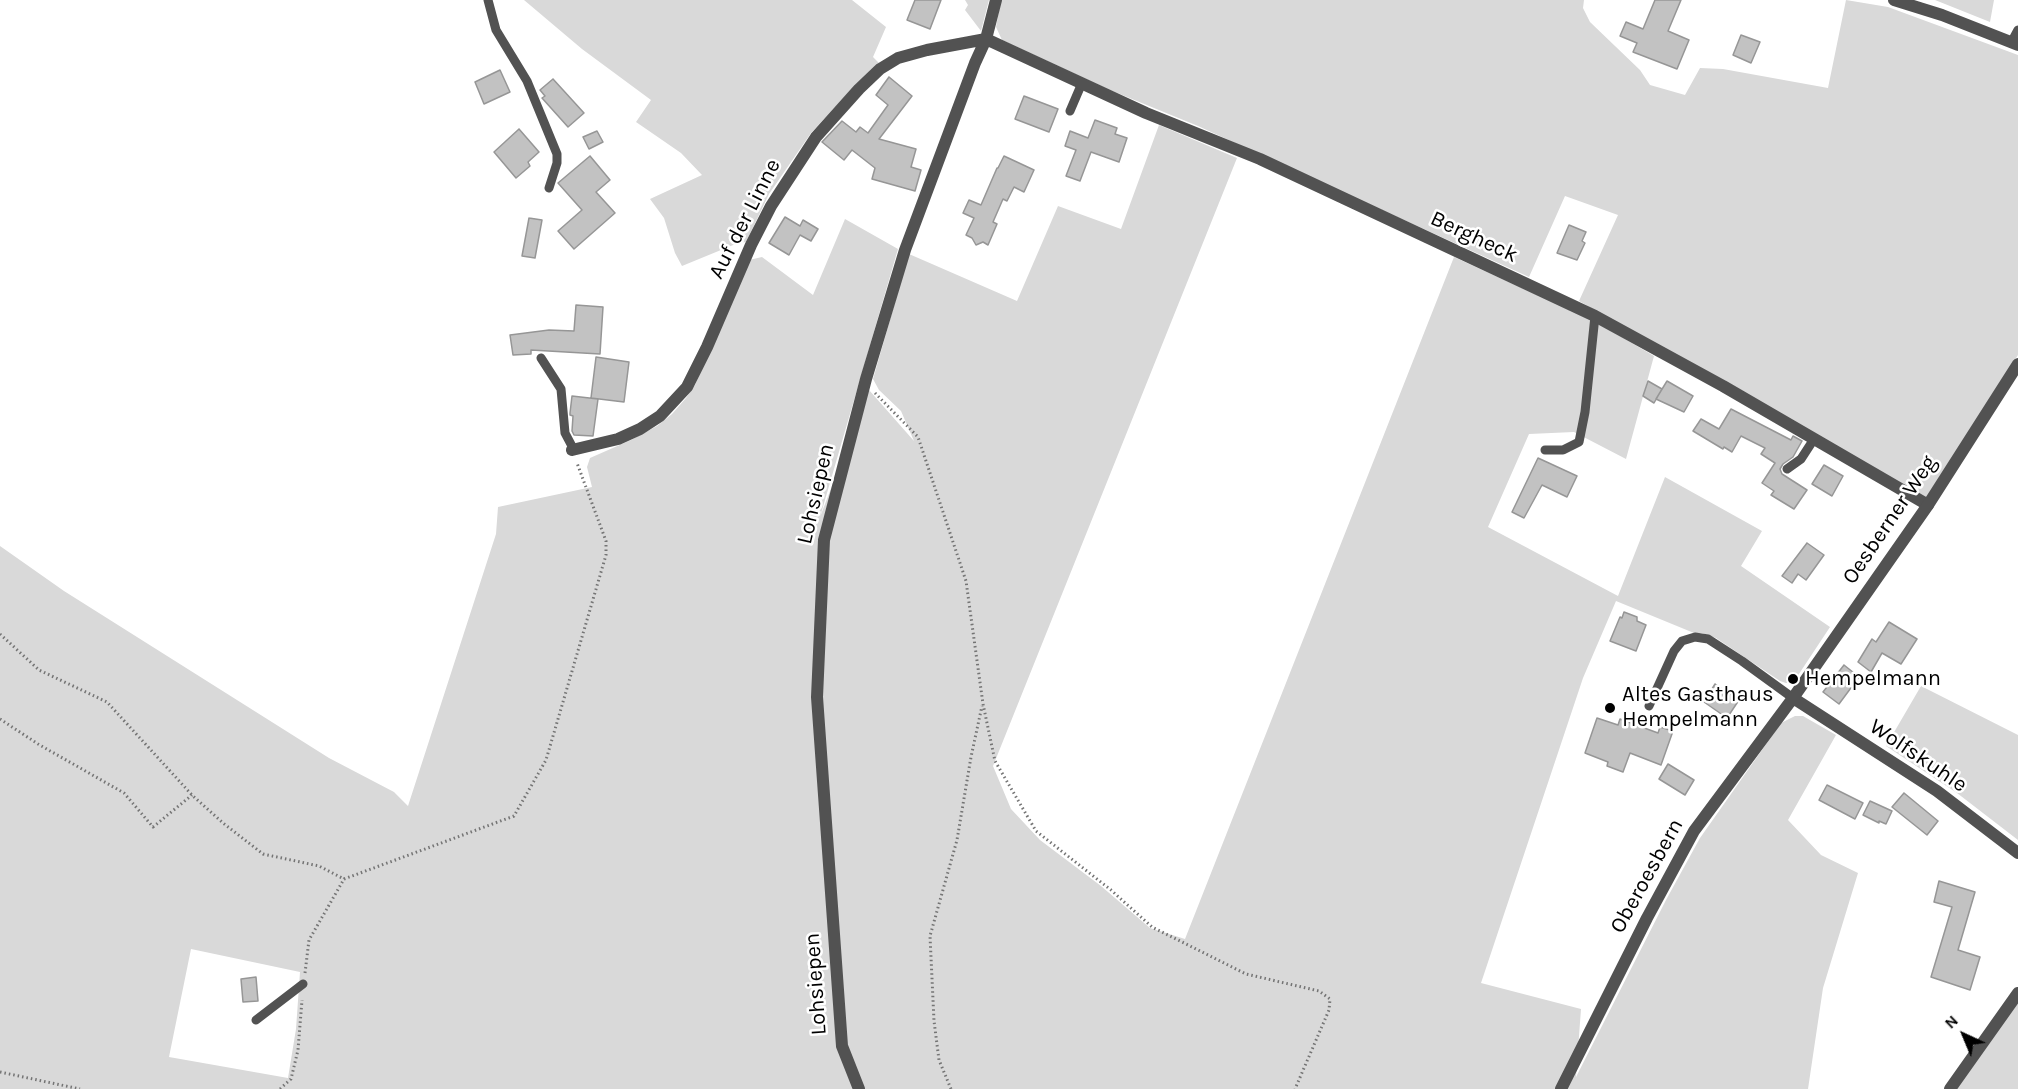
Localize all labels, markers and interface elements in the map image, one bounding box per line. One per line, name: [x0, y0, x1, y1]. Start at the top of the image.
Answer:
street label: Auf der Linne: [704, 155, 786, 283]
street label: Bergheck: [1426, 205, 1522, 269]
street label: Lohsiepen: [792, 441, 840, 547]
street label: Oesberner Weg: [1837, 451, 1943, 589]
place label: Hempelmann: [1805, 666, 1941, 692]
marker: Hempelmann: [1786, 672, 1800, 686]
place label: Altes Gasthaus Hempelmann: [1622, 682, 1774, 734]
marker: Altes Gasthaus Hempelmann: [1603, 701, 1617, 715]
street label: Wolfskuhle: [1864, 714, 1972, 798]
street label: Oberoesbern: [1605, 814, 1689, 938]
street label: Lohsiepen: [799, 932, 833, 1036]
north arrow: [1934, 1005, 1994, 1065]
text: N: [1940, 1011, 1962, 1033]

